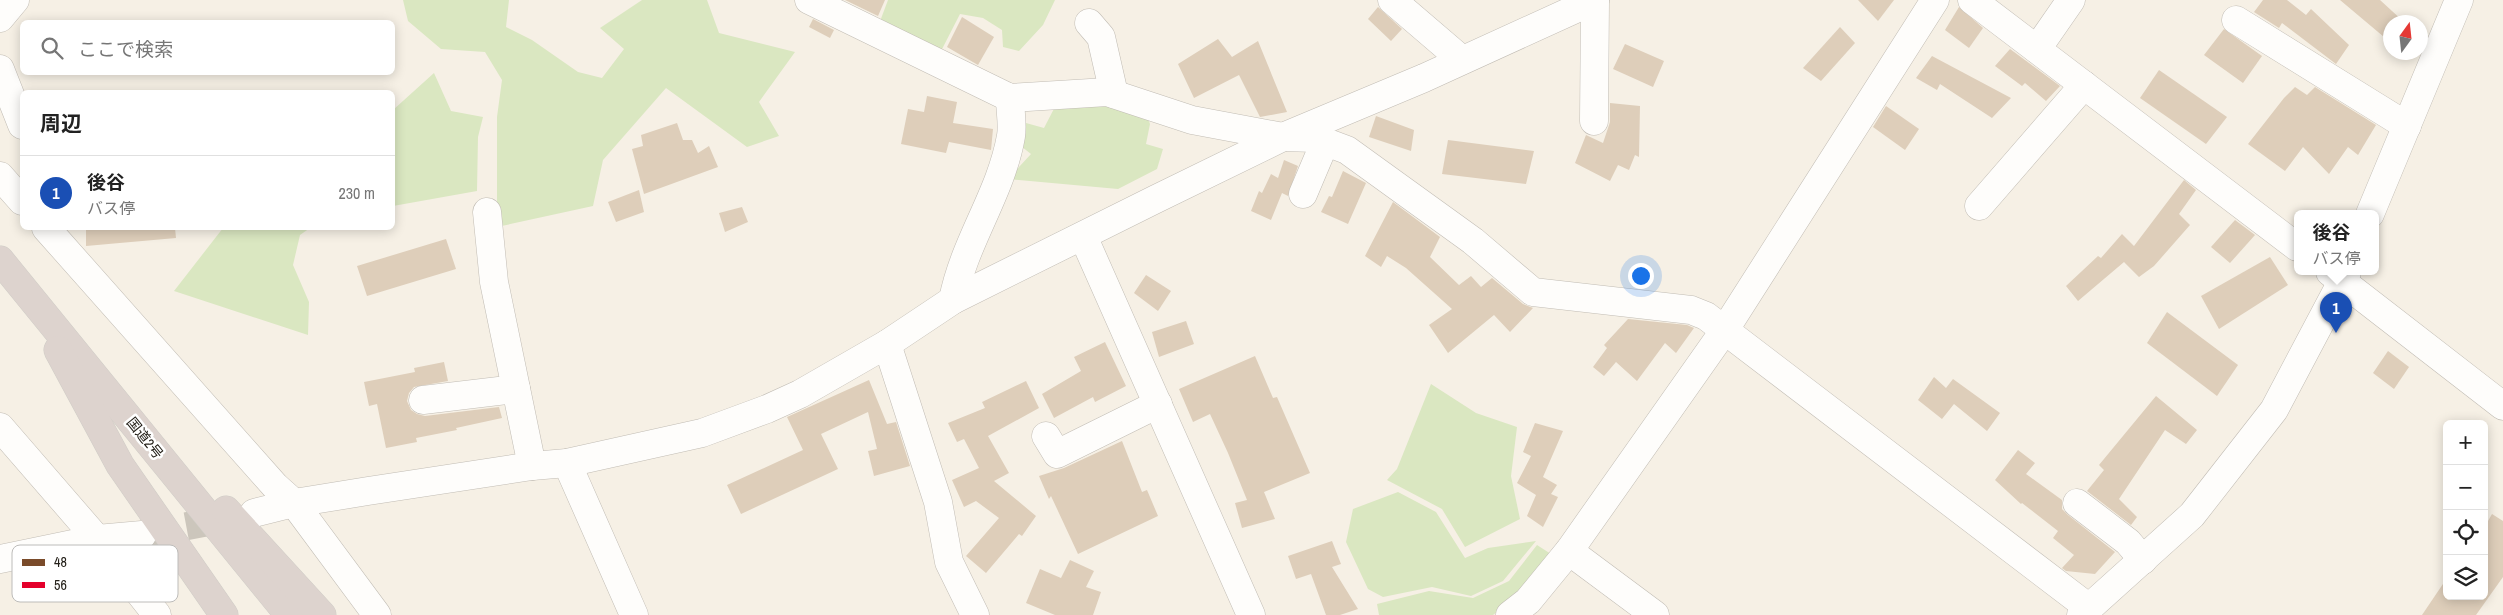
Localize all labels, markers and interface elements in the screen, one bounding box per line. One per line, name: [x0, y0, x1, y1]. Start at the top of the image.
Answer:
north arrow: [2383, 15, 2428, 60]
search box: [20, 20, 395, 75]
icon: search: [38, 34, 66, 62]
text: ここで検索: [78, 36, 173, 62]
text: 周辺: [40, 109, 82, 138]
text: 後谷: [87, 169, 125, 195]
text: 1: [52, 182, 60, 204]
text: 230 m: [339, 182, 375, 204]
text: バス停: [87, 197, 135, 219]
popup: [2294, 210, 2379, 275]
text: 後谷: [2312, 219, 2351, 245]
text: バス停: [2312, 247, 2361, 269]
your location: [1628, 263, 1654, 289]
pin: 1: [2320, 292, 2352, 333]
street label: 国道2号: [123, 414, 167, 462]
map controls: [2443, 420, 2488, 600]
button: +: [2443, 420, 2488, 465]
button: −: [2443, 465, 2488, 510]
button: locate: [2443, 510, 2488, 555]
legend: [12, 545, 178, 602]
text: 48: [54, 553, 67, 571]
button: layers: [2443, 555, 2488, 600]
text: 56: [54, 576, 67, 594]

